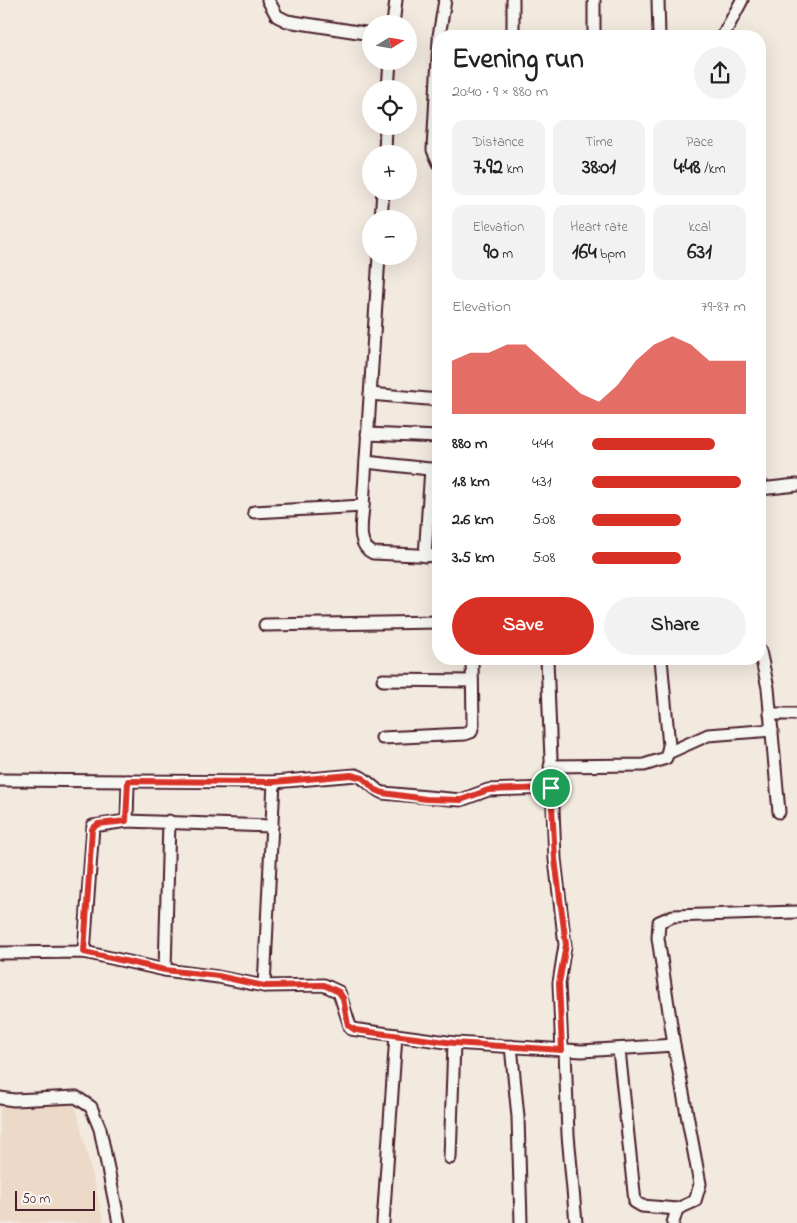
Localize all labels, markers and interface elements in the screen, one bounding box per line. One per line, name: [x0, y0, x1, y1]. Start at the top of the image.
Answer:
north arrow: [362, 15, 418, 70]
map controls: [362, 15, 417, 265]
text: Evening run: [452, 40, 584, 81]
button: share: [694, 47, 746, 99]
button: locate: [362, 80, 417, 135]
text: 20:40 · 9 × 880 m: [452, 80, 548, 104]
text: Distance: [473, 132, 524, 153]
text: Time: [585, 132, 613, 153]
text: Pace: [686, 132, 713, 153]
button: +: [362, 145, 417, 200]
text: 7.92: [473, 153, 503, 183]
text: 38:01: [582, 153, 616, 183]
text: 4:48: [674, 153, 701, 183]
text: km: [503, 159, 523, 180]
text: /km: [701, 159, 726, 180]
button: −: [362, 210, 417, 265]
text: Elevation: [473, 217, 524, 238]
text: Heart rate: [570, 217, 628, 238]
text: kcal: [689, 217, 711, 238]
text: 90: [483, 238, 499, 268]
text: 164: [572, 238, 597, 268]
text: 631: [687, 238, 712, 268]
text: m: [499, 244, 513, 265]
text: bpm: [597, 244, 626, 265]
text: Elevation: [452, 295, 511, 319]
text: 79–87 m: [701, 295, 746, 319]
text: 880 m: [452, 432, 487, 456]
text: 4:44: [532, 432, 553, 456]
text: 1.8 km: [452, 470, 490, 494]
text: 4:31: [532, 470, 552, 494]
text: 2.6 km: [452, 508, 494, 532]
text: 5:08: [532, 508, 555, 532]
text: 3.5 km: [452, 546, 494, 570]
text: 5:08: [532, 546, 555, 570]
button: Save: [452, 597, 594, 655]
button: Share: [604, 597, 746, 655]
pin: [530, 767, 572, 809]
icon: arrive: [537, 774, 565, 802]
scale bar: [15, 1188, 95, 1211]
text: 50 m: [22, 1189, 50, 1210]

